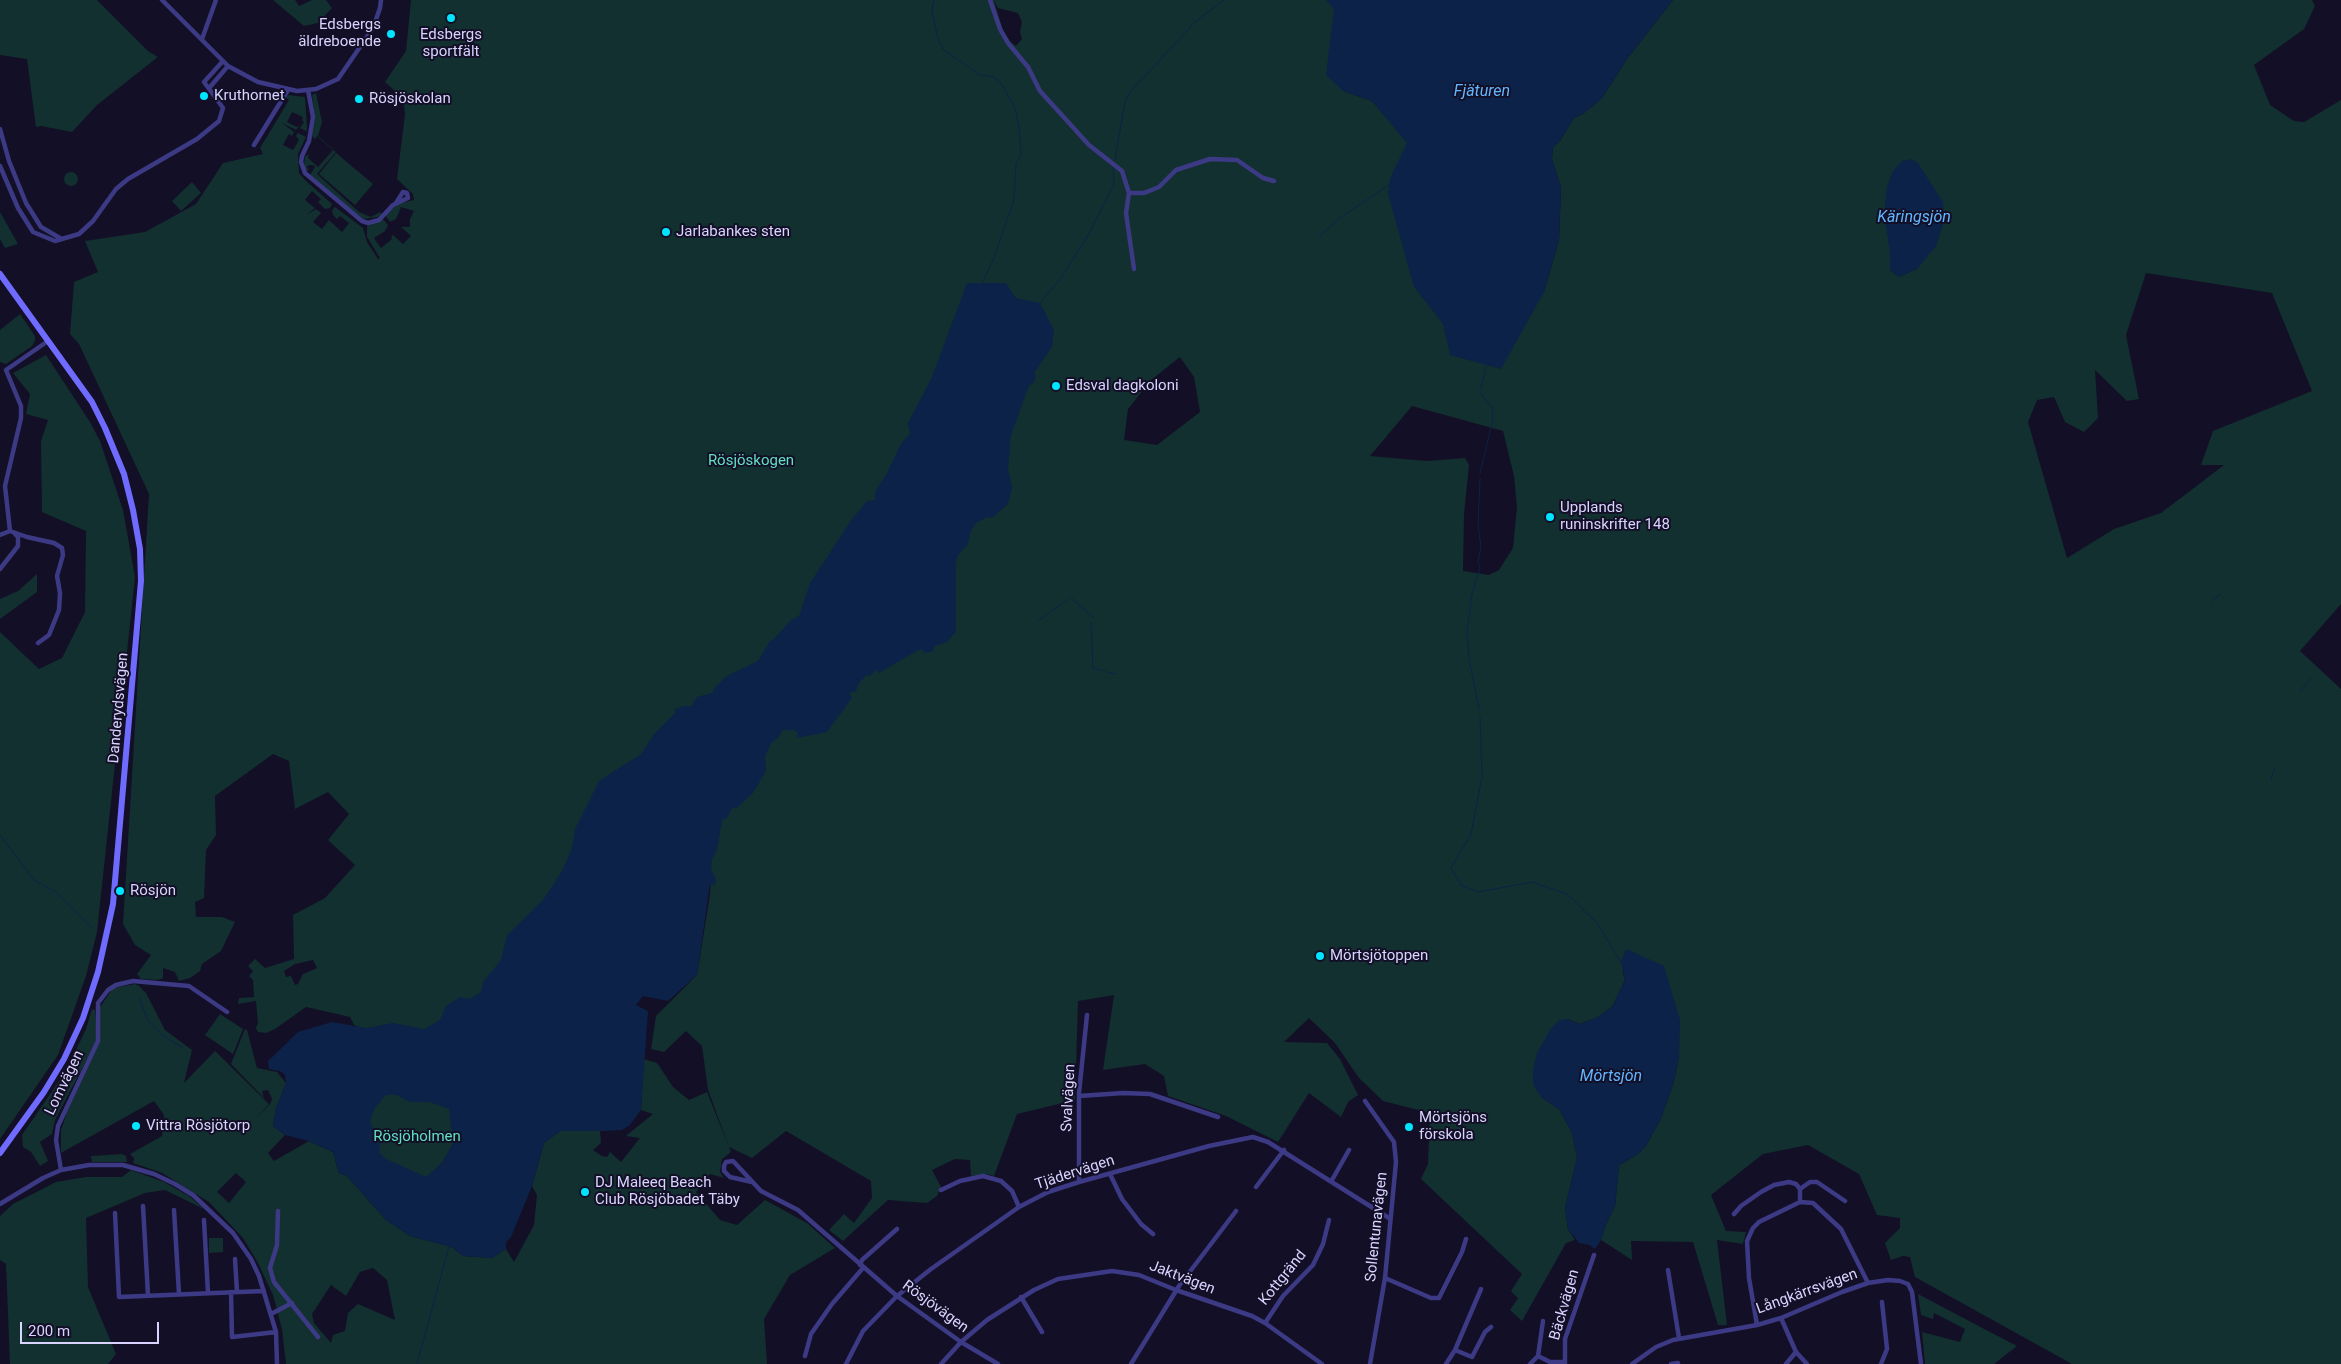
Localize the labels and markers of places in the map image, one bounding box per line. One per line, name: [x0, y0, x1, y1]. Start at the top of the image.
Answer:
marker: Edsbergs sportfält: [445, 12, 457, 24]
place label: Edsbergs äldreboende: [298, 16, 381, 51]
place label: Edsbergs sportfält: [420, 26, 482, 61]
marker: Edsbergs äldreboende: [385, 28, 397, 40]
place label: Kruthornet: [214, 87, 285, 105]
marker: Kruthornet: [198, 90, 210, 102]
place label: Rösjöskolan: [369, 90, 451, 108]
marker: Rösjöskolan: [353, 93, 365, 105]
place label: Jarlabankes sten: [676, 223, 790, 241]
marker: Jarlabankes sten: [660, 226, 672, 238]
place label: Edsval dagkoloni: [1066, 377, 1179, 395]
marker: Edsval dagkoloni: [1050, 380, 1062, 392]
place label: Upplands runinskrifter 148: [1560, 499, 1670, 534]
marker: Upplands runinskrifter 148: [1544, 511, 1556, 523]
place label: Rösjön: [130, 882, 176, 900]
marker: Rösjön: [114, 885, 126, 897]
place label: Mörtsjötoppen: [1330, 947, 1428, 965]
marker: Mörtsjötoppen: [1314, 950, 1326, 962]
place label: Mörtsjöns förskola: [1419, 1109, 1487, 1144]
place label: Vittra Rösjötorp: [146, 1117, 250, 1135]
marker: Vittra Rösjötorp: [130, 1120, 142, 1132]
marker: Mörtsjöns förskola: [1403, 1121, 1415, 1133]
place label: DJ Maleeq Beach Club Rösjöbadet Täby: [595, 1174, 740, 1209]
marker: DJ Maleeq Beach Club Rösjöbadet Täby: [579, 1186, 591, 1198]

